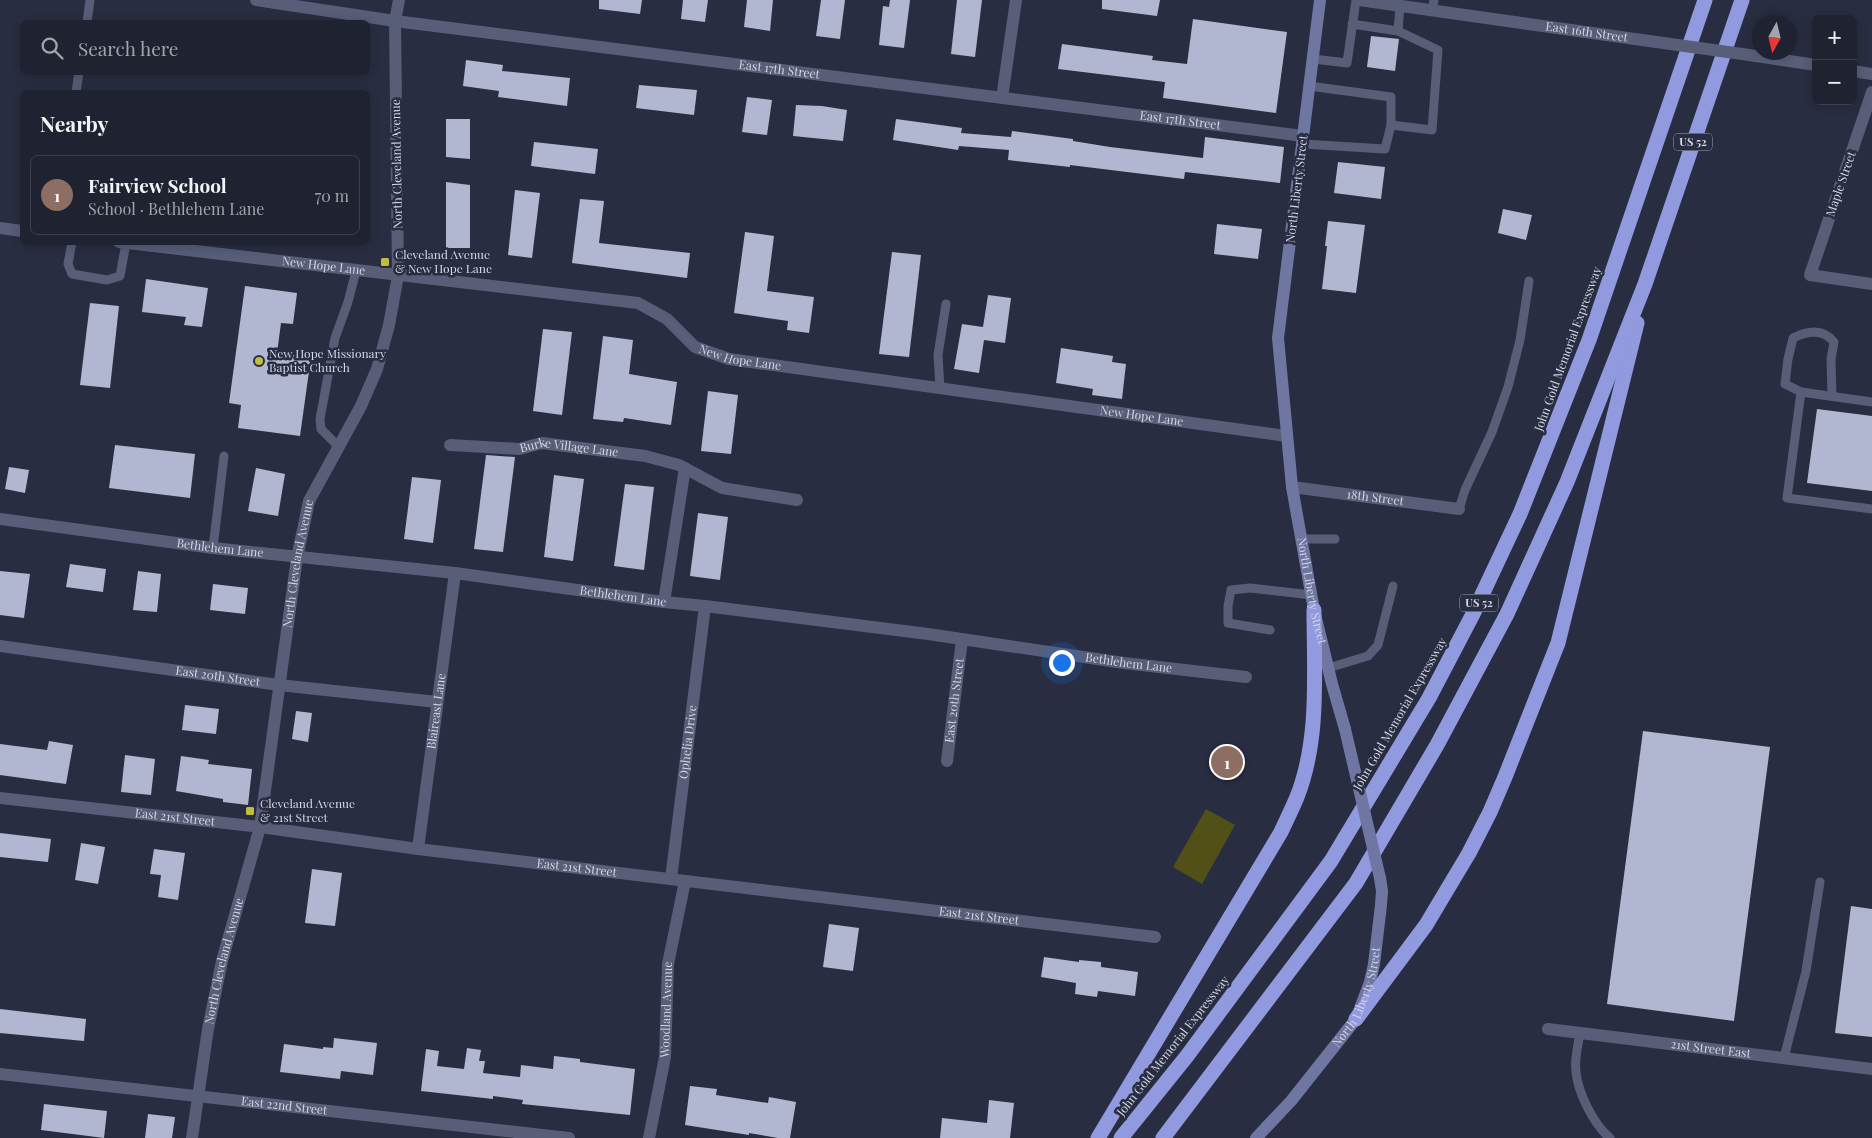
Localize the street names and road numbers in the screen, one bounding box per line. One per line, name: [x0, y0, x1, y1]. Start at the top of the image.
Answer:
street label: East 16th Street: [1545, 17, 1630, 45]
street label: East 17th Street: [738, 56, 822, 82]
street label: North Cleveland Avenue: [387, 99, 405, 229]
street label: East 17th Street: [1139, 106, 1223, 133]
street label: North Liberty Street: [1281, 133, 1311, 244]
road number: US 52: [1674, 134, 1712, 150]
street label: Maple Street: [1821, 148, 1859, 218]
street label: New Hope Lane: [281, 252, 366, 278]
street label: John Gold Memorial Expressway: [1529, 264, 1604, 434]
street label: New Hope Lane: [697, 340, 782, 373]
street label: New Hope Lane: [1099, 401, 1185, 429]
street label: Burke Village Lane: [518, 433, 620, 460]
street label: 18th Street: [1346, 485, 1406, 509]
street label: North Cleveland Avenue: [279, 498, 316, 629]
street label: Bethlehem Lane: [176, 534, 264, 560]
street label: North Liberty Street: [1294, 536, 1331, 646]
street label: Bethlehem Lane: [579, 581, 668, 609]
road number: US 52: [1460, 594, 1498, 612]
street label: John Gold Memorial Expressway: [1348, 634, 1450, 794]
street label: Bethlehem Lane: [1084, 648, 1173, 675]
street label: East 20th Street: [940, 656, 967, 744]
street label: East 20th Street: [175, 662, 262, 689]
street label: Blaireast Lane: [422, 672, 448, 750]
street label: Ophelia Drive: [675, 704, 700, 780]
street label: East 21st Street: [134, 804, 217, 829]
street label: East 21st Street: [536, 854, 619, 880]
street label: North Cleveland Avenue: [200, 896, 247, 1026]
street label: East 21st Street: [938, 902, 1021, 928]
street label: North Liberty Street: [1328, 946, 1383, 1050]
street label: Woodland Avenue: [656, 961, 675, 1059]
street label: John Gold Memorial Expressway: [1112, 972, 1232, 1120]
street label: 21st Street East: [1670, 1035, 1753, 1061]
street label: East 22nd Street: [240, 1092, 329, 1118]

